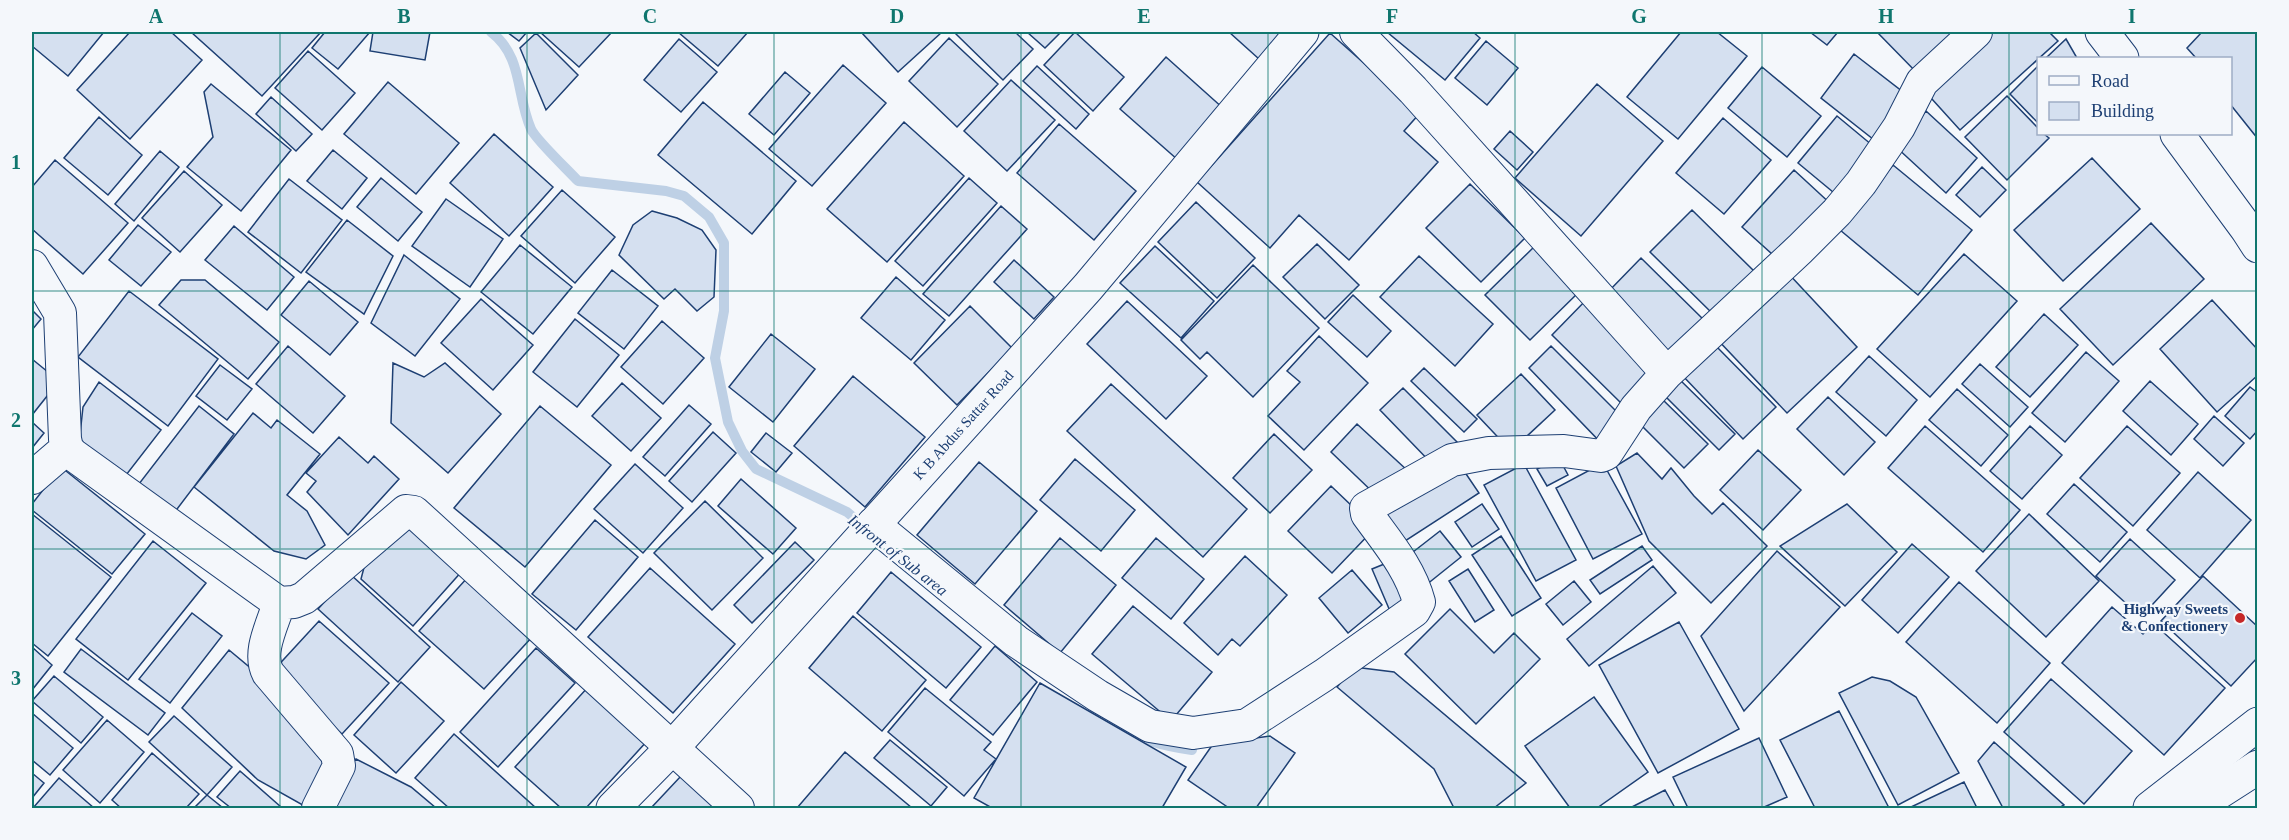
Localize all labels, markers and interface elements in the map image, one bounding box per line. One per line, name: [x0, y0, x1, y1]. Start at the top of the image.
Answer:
text: A: [149, 5, 164, 27]
text: B: [397, 5, 411, 27]
text: C: [643, 5, 657, 27]
text: D: [890, 5, 904, 27]
text: E: [1137, 5, 1151, 27]
text: F: [1386, 5, 1398, 27]
text: G: [1631, 5, 1647, 27]
text: H: [1878, 5, 1894, 27]
text: I: [2128, 5, 2136, 27]
legend: [2037, 57, 2232, 135]
text: Road: [2091, 71, 2129, 91]
text: Building: [2091, 101, 2154, 121]
text: 1: [11, 151, 21, 173]
street label: K B Abdus Sattar Road: [910, 367, 1017, 483]
text: 2: [11, 409, 21, 431]
water label: Infront of Sub area: [844, 510, 951, 600]
place label: Highway Sweets & Confectionery: [2121, 601, 2228, 634]
marker: Highway Sweets & Confectionery: [2233, 611, 2247, 625]
text: 3: [11, 667, 21, 689]

